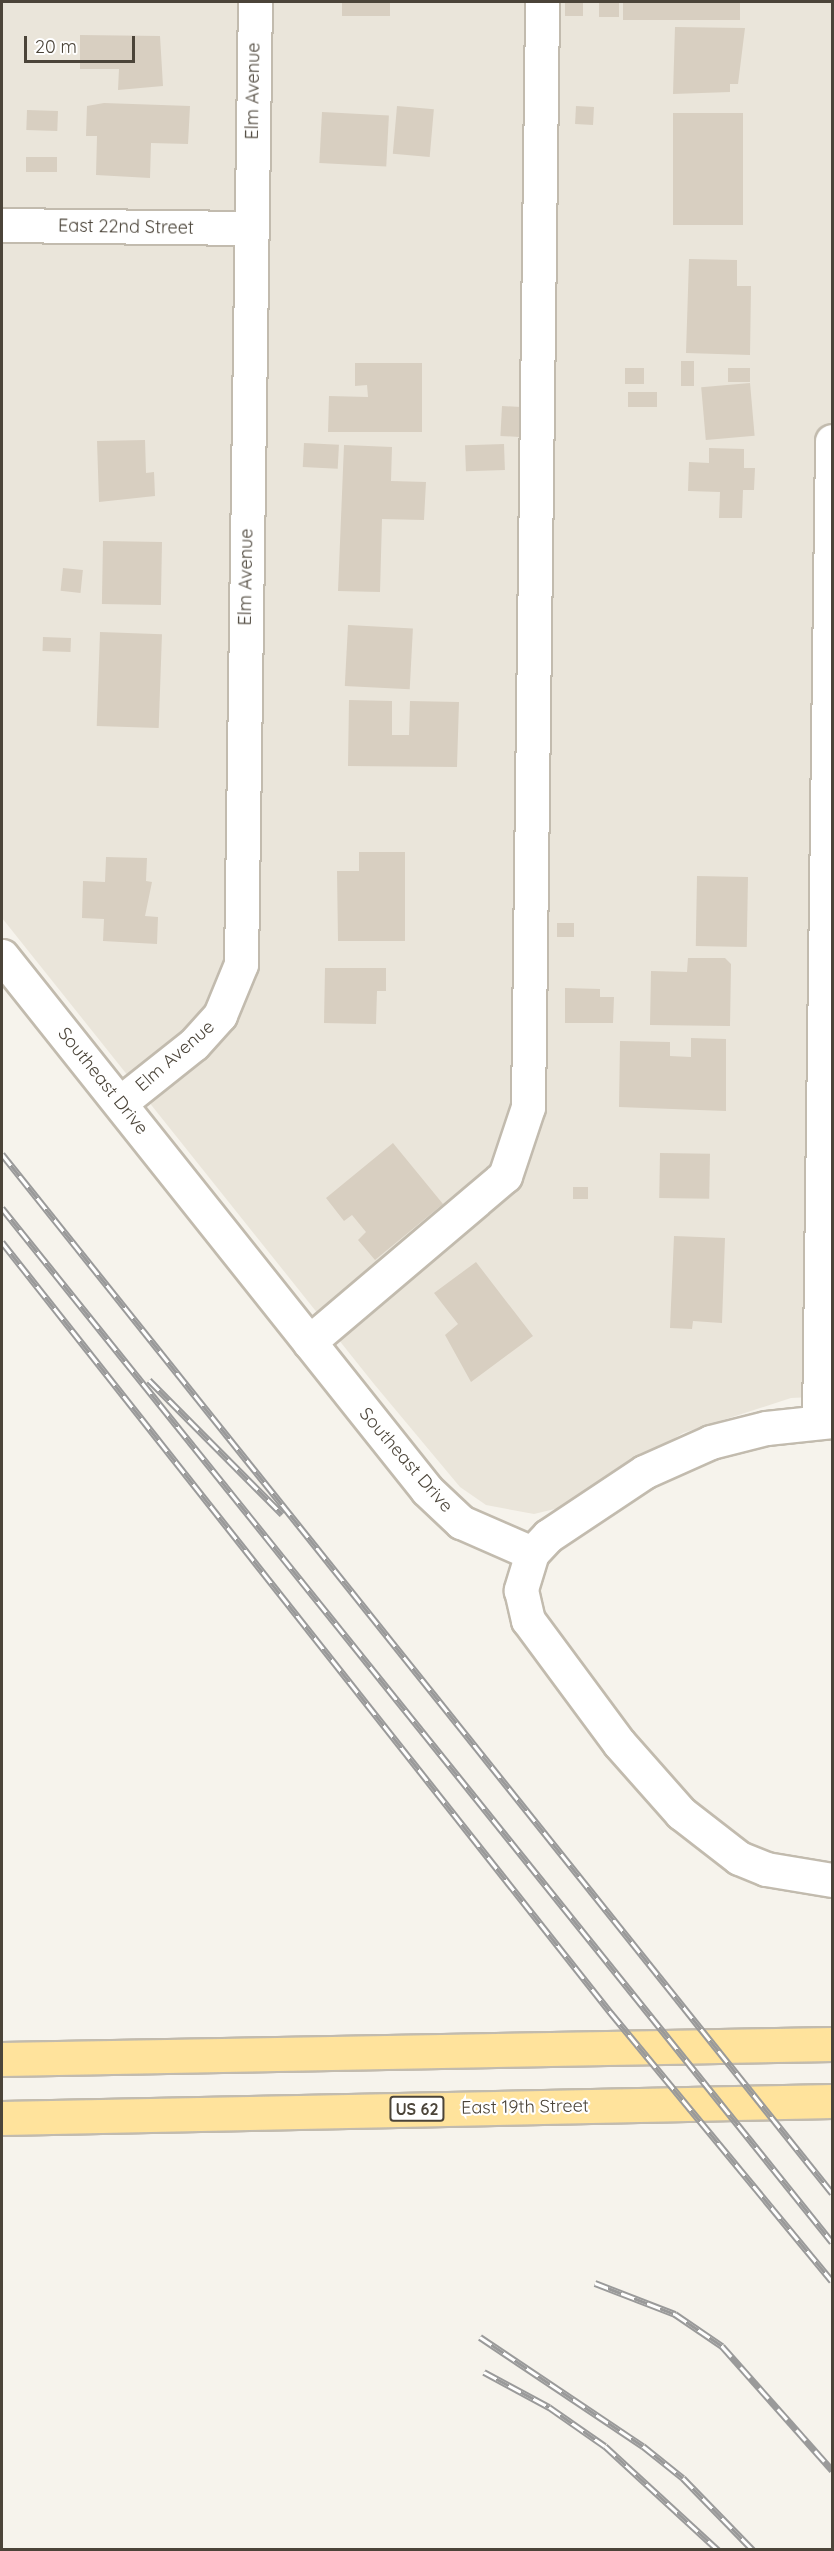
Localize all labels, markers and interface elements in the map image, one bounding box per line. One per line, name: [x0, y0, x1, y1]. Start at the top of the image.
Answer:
scale bar: [27, 24, 138, 62]
text: 20 m: [35, 35, 77, 58]
street label: Elm Avenue: [241, 42, 265, 140]
street label: East 22nd Street: [58, 215, 194, 239]
street label: Elm Avenue: [234, 528, 258, 626]
street label: Elm Avenue: [131, 1016, 219, 1096]
street label: Southeast Drive: [53, 1023, 153, 1139]
street label: Southeast Drive: [355, 1403, 457, 1517]
street label: East 19th Street: [461, 2095, 589, 2119]
road number: US 62: [388, 2096, 446, 2122]

